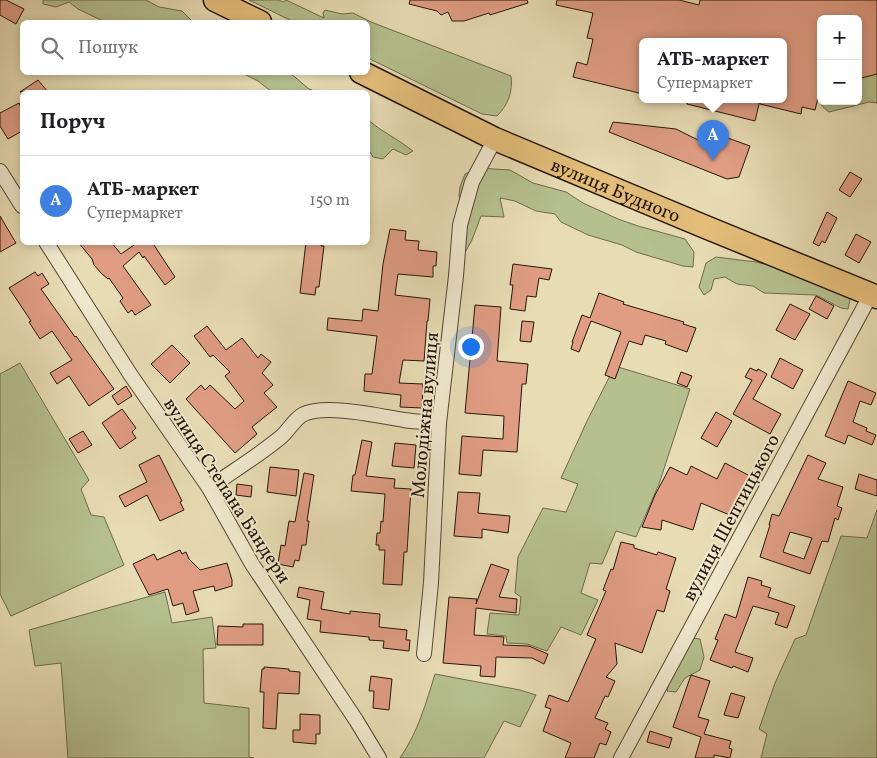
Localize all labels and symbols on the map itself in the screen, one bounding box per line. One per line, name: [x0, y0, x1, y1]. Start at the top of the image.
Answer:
pin: A: [697, 120, 729, 161]
street label: вулиця Будного: [547, 153, 684, 230]
street label: Молодіжна вулиця: [406, 331, 446, 499]
your location: [458, 334, 484, 360]
street label: вулиця Степана Бандери: [156, 393, 296, 589]
street label: вулиця Шептицького: [677, 430, 787, 606]

